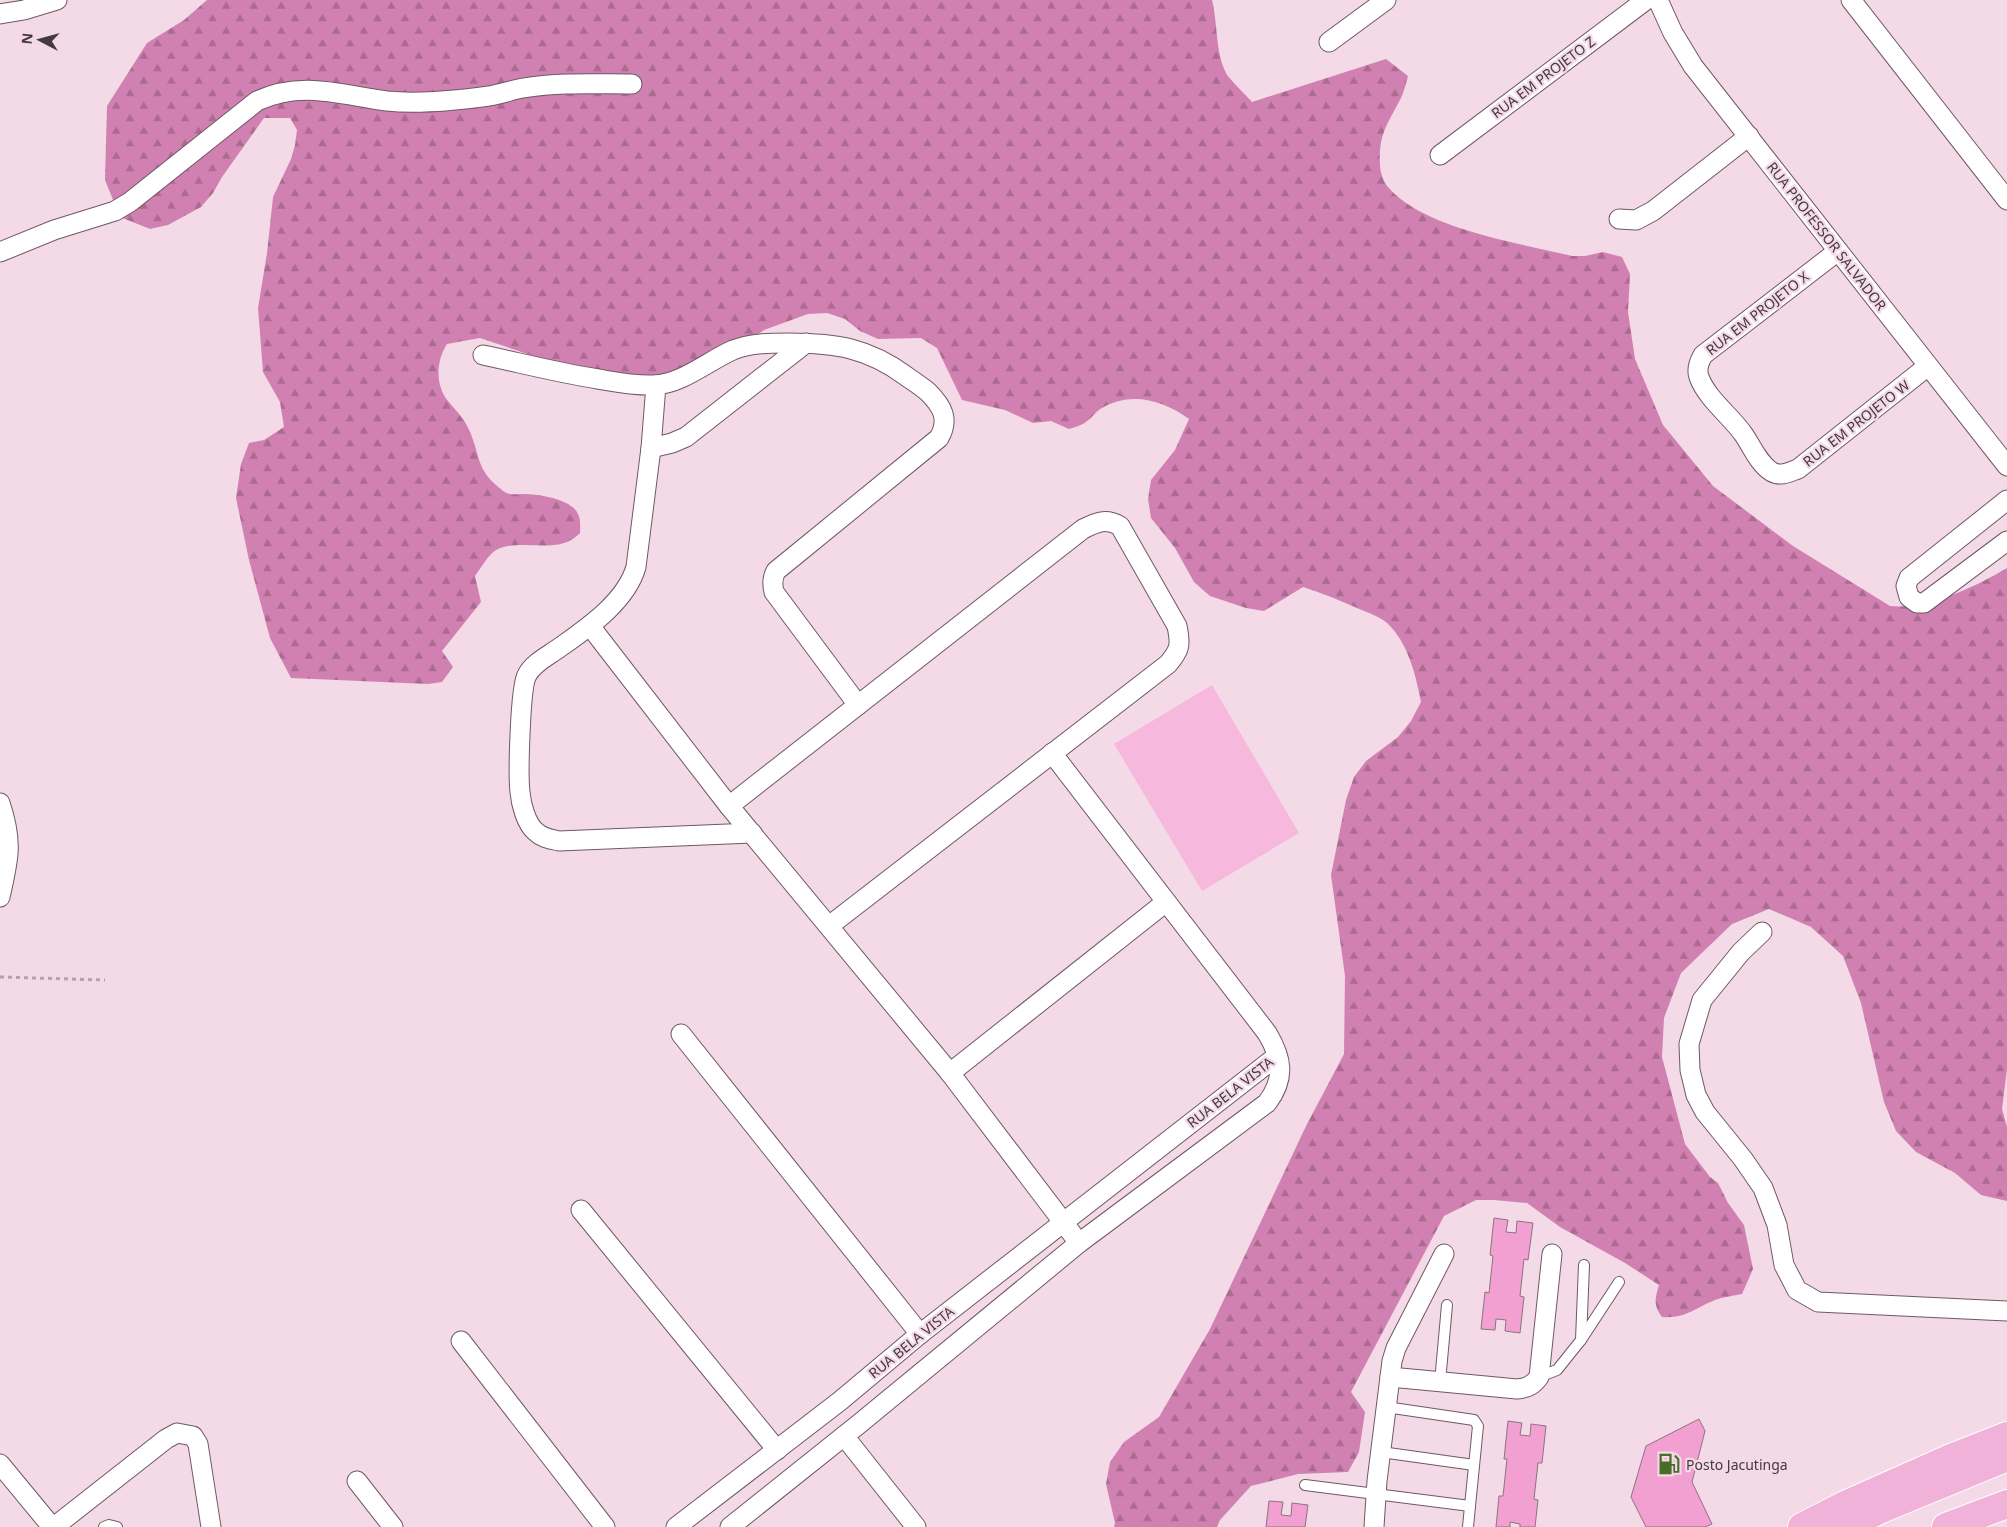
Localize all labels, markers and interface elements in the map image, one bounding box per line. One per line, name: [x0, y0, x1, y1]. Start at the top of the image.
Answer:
north arrow: [15, 15, 65, 65]
text: N: [17, 32, 37, 45]
street label: RUA EM PROJETO Z: [1487, 32, 1599, 122]
street label: RUA PROFESSOR SALVADOR: [1763, 158, 1891, 314]
street label: RUA EM PROJETO X: [1702, 266, 1813, 359]
street label: RUA EM PROJETO W: [1799, 375, 1913, 471]
street label: RUA BELA VISTA: [1183, 1052, 1277, 1132]
street label: RUA BELA VISTA: [864, 1302, 958, 1382]
fuel station icon: Posto Jacutinga: [1656, 1451, 1682, 1477]
place label: Posto Jacutinga: [1686, 1455, 1788, 1474]

